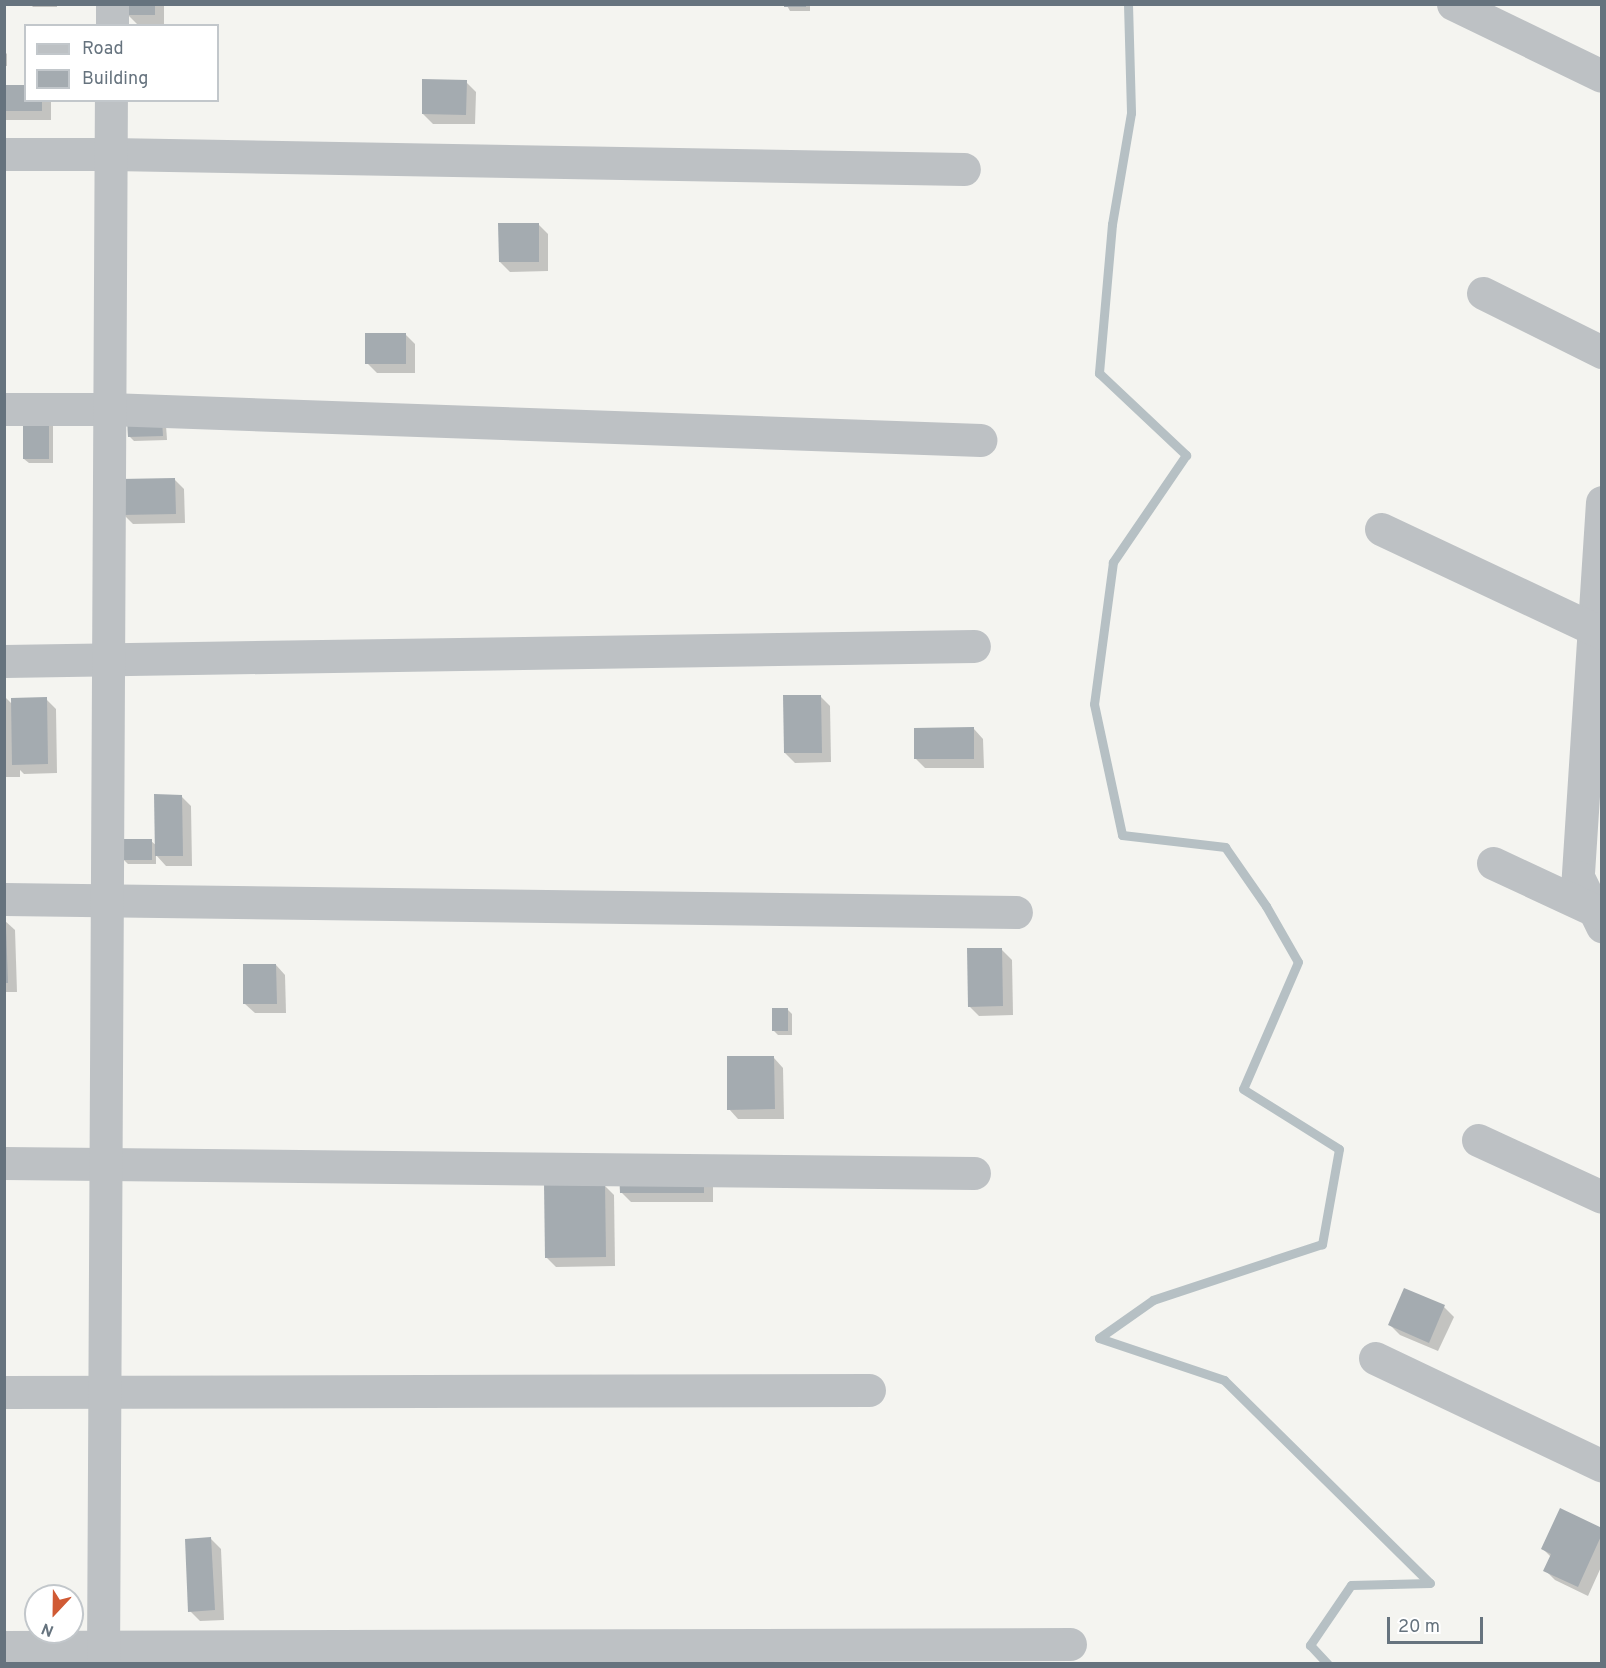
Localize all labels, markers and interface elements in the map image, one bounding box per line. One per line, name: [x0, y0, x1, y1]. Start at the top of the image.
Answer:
legend: [24, 24, 219, 102]
text: Road: [82, 38, 124, 61]
text: Building: [82, 68, 148, 91]
north arrow: [24, 1584, 84, 1644]
scale bar: [1390, 1605, 1486, 1643]
text: 20 m: [1398, 1616, 1440, 1639]
text: N: [39, 1617, 57, 1640]

